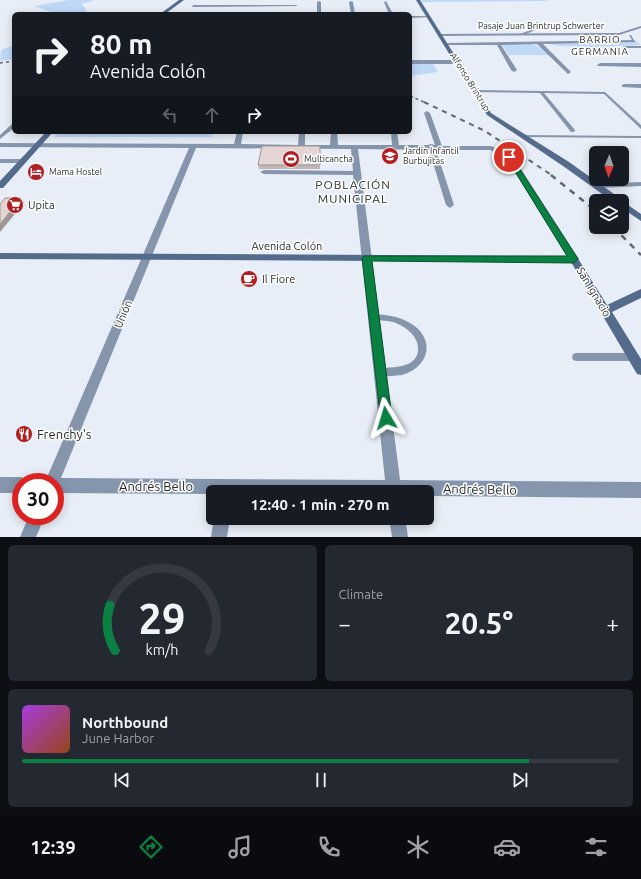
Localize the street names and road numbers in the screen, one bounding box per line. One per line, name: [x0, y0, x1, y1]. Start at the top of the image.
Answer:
street label: Pasaje Juan Brintrup Schwerter: [478, 21, 605, 31]
street label: Alfonso Brintrup: [448, 51, 492, 113]
street label: Avenida Colón: [252, 240, 322, 252]
street label: San Ignacio: [575, 265, 613, 319]
street label: Unión: [112, 298, 134, 330]
street label: Andrés Bello: [119, 479, 193, 493]
street label: Andrés Bello: [443, 481, 517, 497]

